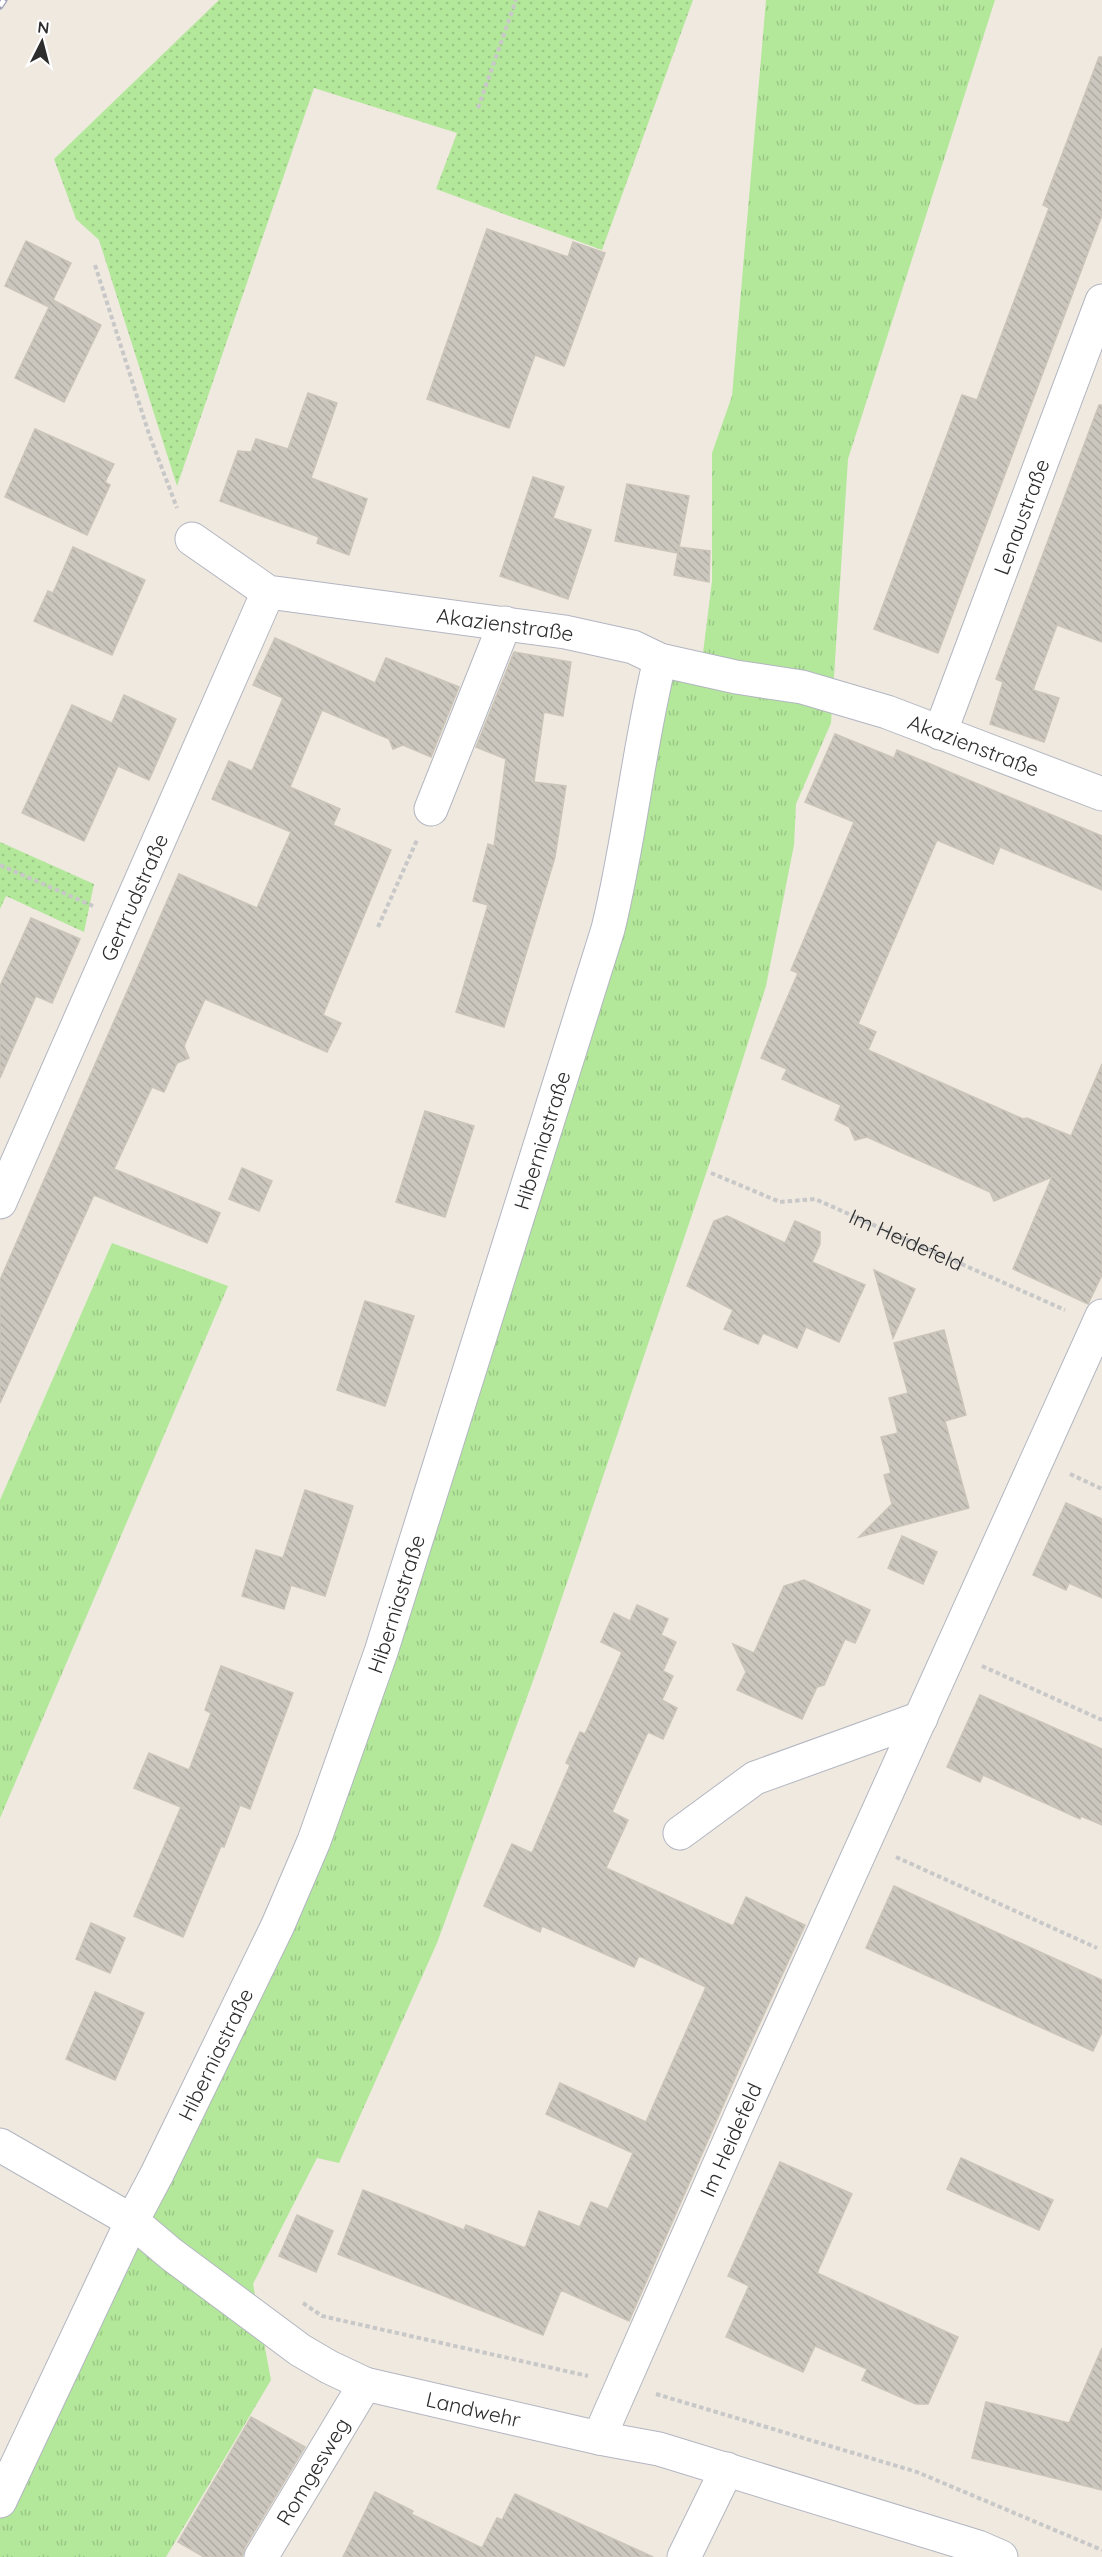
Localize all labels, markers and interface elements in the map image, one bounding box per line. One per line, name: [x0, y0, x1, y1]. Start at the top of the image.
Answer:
north arrow: [12, 12, 72, 72]
text: N: [37, 17, 50, 38]
street label: Lenaustraße: [988, 455, 1055, 578]
street label: Akazienstraße: [435, 602, 576, 647]
street label: Akazienstraße: [905, 708, 1043, 782]
street label: Gertrudstraße: [95, 829, 173, 965]
street label: Hiberniastraße: [508, 1068, 576, 1213]
street label: Im Heidefeld: [845, 1203, 968, 1276]
street label: Hiberniastraße: [362, 1531, 430, 1677]
street label: Hiberniastraße: [172, 1984, 258, 2125]
street label: Im Heidefeld: [694, 2078, 767, 2201]
street label: Landwehr: [424, 2386, 523, 2433]
street label: Romgesweg: [270, 2413, 355, 2530]

